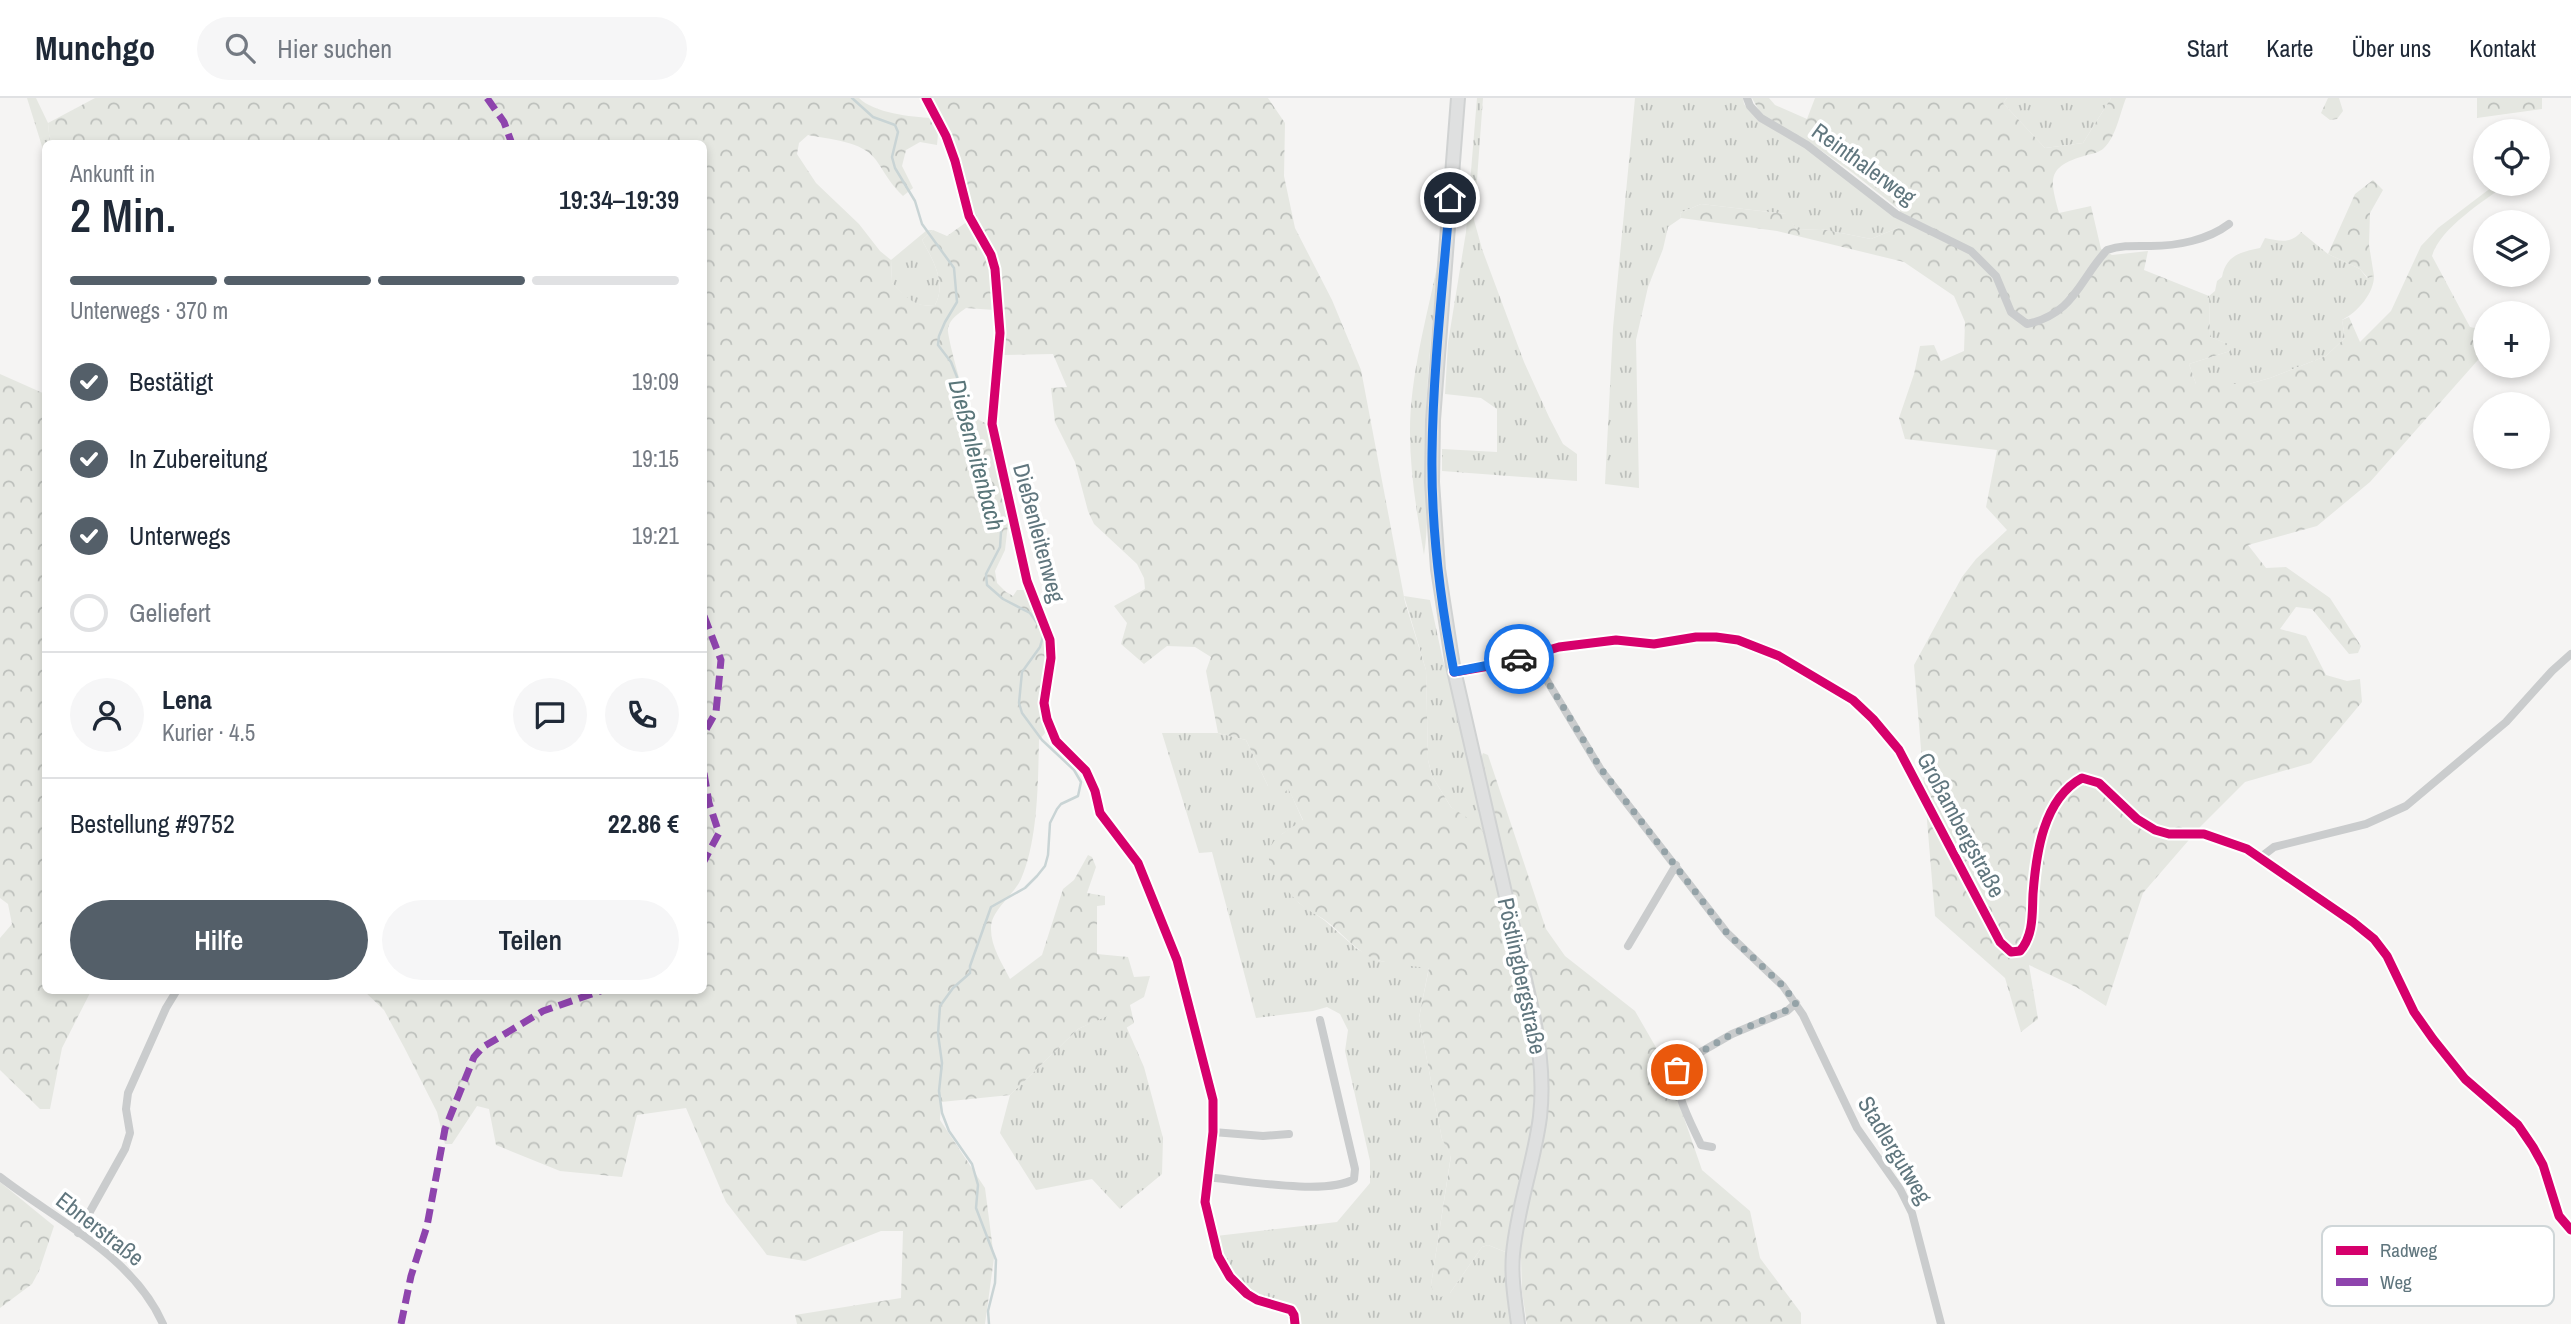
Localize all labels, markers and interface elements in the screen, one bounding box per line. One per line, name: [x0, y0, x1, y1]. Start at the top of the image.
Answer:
search box: [197, 17, 687, 80]
text: Munchgo: [35, 26, 155, 70]
icon: search: [221, 29, 259, 67]
text: Hier suchen: [277, 31, 392, 66]
text: Start: [2187, 32, 2228, 64]
text: Karte: [2266, 32, 2313, 64]
text: Über uns: [2351, 32, 2431, 64]
text: Kontakt: [2469, 32, 2536, 64]
street label: Reinthalerweg: [1806, 115, 1923, 212]
map controls: [2473, 119, 2550, 469]
button: locate: [2473, 119, 2550, 196]
text: Ankunft in: [70, 158, 155, 189]
pin: [1420, 168, 1480, 228]
icon: home: [1431, 179, 1469, 217]
text: 19:34–19:39: [559, 182, 679, 217]
text: 2 Min.: [70, 184, 176, 246]
button: layers: [2473, 210, 2550, 287]
text: Unterwegs · 370 m: [70, 295, 228, 326]
button: +: [2473, 301, 2550, 378]
icon: check: [70, 363, 108, 401]
text: Bestätigt: [129, 364, 213, 399]
text: 19:09: [632, 366, 679, 397]
water label: Dießenleitenbach: [941, 376, 1013, 534]
button: −: [2473, 392, 2550, 469]
icon: check: [70, 440, 108, 478]
text: In Zubereitung: [129, 441, 268, 476]
text: 19:15: [632, 443, 679, 474]
street label: Dießenleitenweg: [1006, 460, 1073, 606]
icon: check: [70, 517, 108, 555]
text: Unterwegs: [129, 518, 231, 553]
text: 19:21: [632, 520, 679, 551]
text: Geliefert: [129, 595, 211, 630]
courier: [1484, 624, 1554, 694]
icon: car: [1500, 640, 1538, 678]
button: person: [70, 678, 144, 752]
button: chat: [513, 678, 587, 752]
button: phone: [605, 678, 679, 752]
text: Lena: [162, 682, 212, 717]
text: Kurier · 4.5: [162, 717, 255, 748]
street label: Großambergstraße: [1910, 747, 2013, 903]
text: Bestellung #9752: [70, 806, 235, 841]
text: 22.86 €: [608, 806, 679, 841]
street label: Pöstlingbergstraße: [1491, 895, 1554, 1057]
button: Hilfe: [70, 900, 368, 980]
button: Teilen: [382, 900, 679, 980]
pin: [1647, 1040, 1707, 1100]
icon: bag: [1658, 1051, 1696, 1089]
street label: Stadlergutweg: [1851, 1090, 1940, 1210]
street label: Ebnerstraße: [50, 1184, 151, 1273]
legend: [2322, 1226, 2554, 1306]
text: Radweg: [2380, 1237, 2437, 1263]
text: Weg: [2380, 1269, 2412, 1295]

